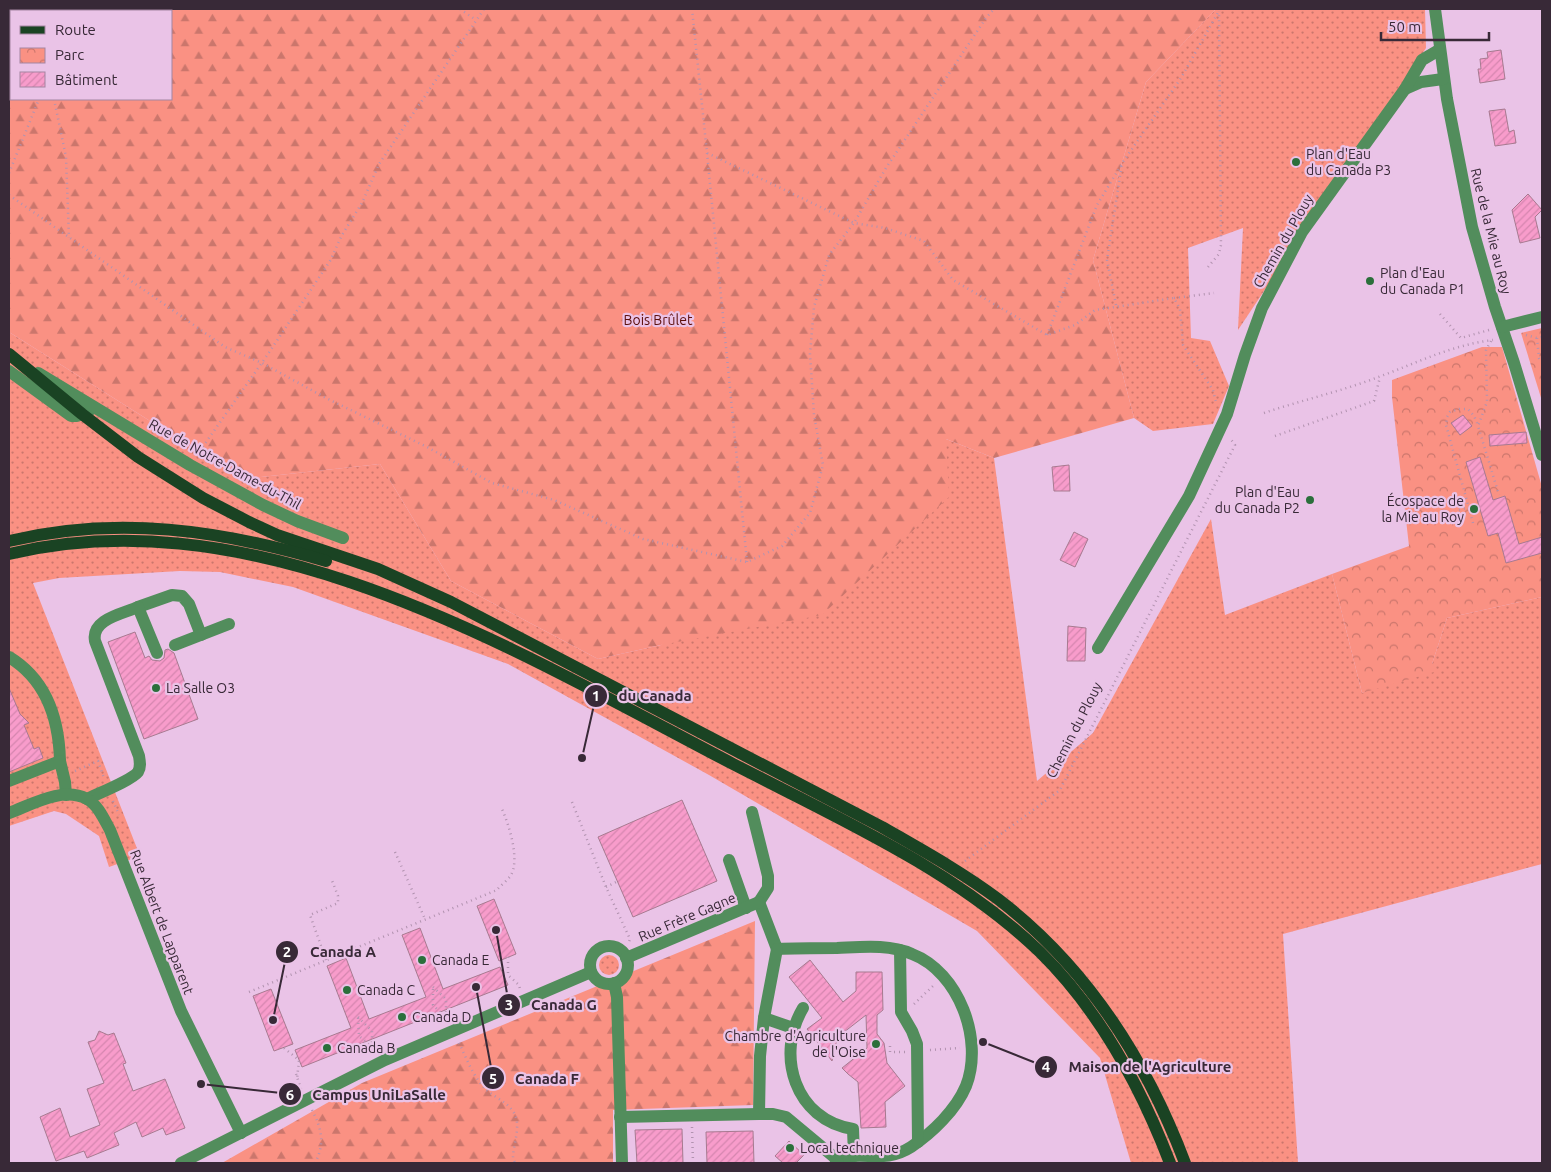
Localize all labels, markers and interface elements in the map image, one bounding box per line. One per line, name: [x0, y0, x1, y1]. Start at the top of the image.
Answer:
legend: [10, 10, 172, 100]
scale bar: [1381, 10, 1488, 42]
text: 50 m: [1388, 18, 1421, 35]
text: Route: [55, 21, 96, 38]
text: Parc: [55, 46, 84, 63]
text: Bâtiment: [55, 71, 118, 88]
place label: Plan d'Eau du Canada P3: [1306, 146, 1391, 178]
marker: Plan d'Eau du Canada P3: [1290, 156, 1302, 168]
street label: Rue de la Mie au Roy: [1468, 166, 1514, 296]
street label: Chemin du Plouy: [1250, 191, 1316, 291]
place label: Plan d'Eau du Canada P1: [1380, 265, 1465, 297]
marker: Plan d'Eau du Canada P1: [1364, 275, 1376, 287]
park label: Bois Brûlet: [624, 312, 693, 328]
street label: Rue de Notre-Dame-du-Thil: [146, 416, 304, 513]
place label: Plan d'Eau du Canada P2: [1215, 484, 1300, 516]
place label: Écospace de la Mie au Roy: [1381, 492, 1464, 525]
marker: Plan d'Eau du Canada P2: [1304, 494, 1316, 506]
marker: Écospace de la Mie au Roy: [1468, 503, 1480, 515]
street label: Chemin du Plouy: [1043, 679, 1105, 781]
place label: La Salle O3: [166, 680, 235, 696]
callout: du Canada: [584, 681, 702, 711]
marker: La Salle O3: [150, 682, 162, 694]
text: 1: [592, 687, 600, 704]
text: du Canada: [618, 687, 692, 704]
street label: Rue Albert de Lapparent: [127, 847, 197, 997]
street label: Rue Frère Gagne: [636, 889, 738, 945]
callout: Canada A: [275, 937, 386, 967]
text: 2: [283, 943, 291, 960]
text: Canada A: [310, 943, 376, 960]
place label: Canada E: [432, 952, 490, 968]
marker: Canada E: [416, 954, 428, 966]
place label: Canada C: [357, 982, 416, 998]
marker: Canada C: [341, 984, 353, 996]
callout: Canada G: [496, 990, 607, 1020]
text: 3: [505, 996, 513, 1013]
text: Canada G: [531, 996, 597, 1013]
place label: Canada D: [412, 1009, 472, 1025]
marker: Canada D: [396, 1011, 408, 1023]
place label: Chambre d'Agriculture de l'Oise: [725, 1028, 866, 1060]
marker: Chambre d'Agriculture de l'Oise: [870, 1038, 882, 1050]
place label: Canada B: [337, 1040, 396, 1056]
marker: Canada B: [321, 1042, 333, 1054]
callout: Maison de l'Agriculture: [1034, 1052, 1242, 1082]
text: 4: [1042, 1058, 1050, 1075]
text: Maison de l'Agriculture: [1069, 1058, 1231, 1075]
callout: Canada F: [480, 1063, 589, 1093]
text: 5: [489, 1070, 497, 1087]
text: Canada F: [515, 1070, 579, 1087]
callout: Campus UniLaSalle: [277, 1079, 456, 1109]
text: 6: [286, 1086, 294, 1103]
text: Campus UniLaSalle: [312, 1086, 446, 1103]
place label: Local technique: [800, 1140, 899, 1156]
marker: Local technique: [784, 1142, 796, 1154]

